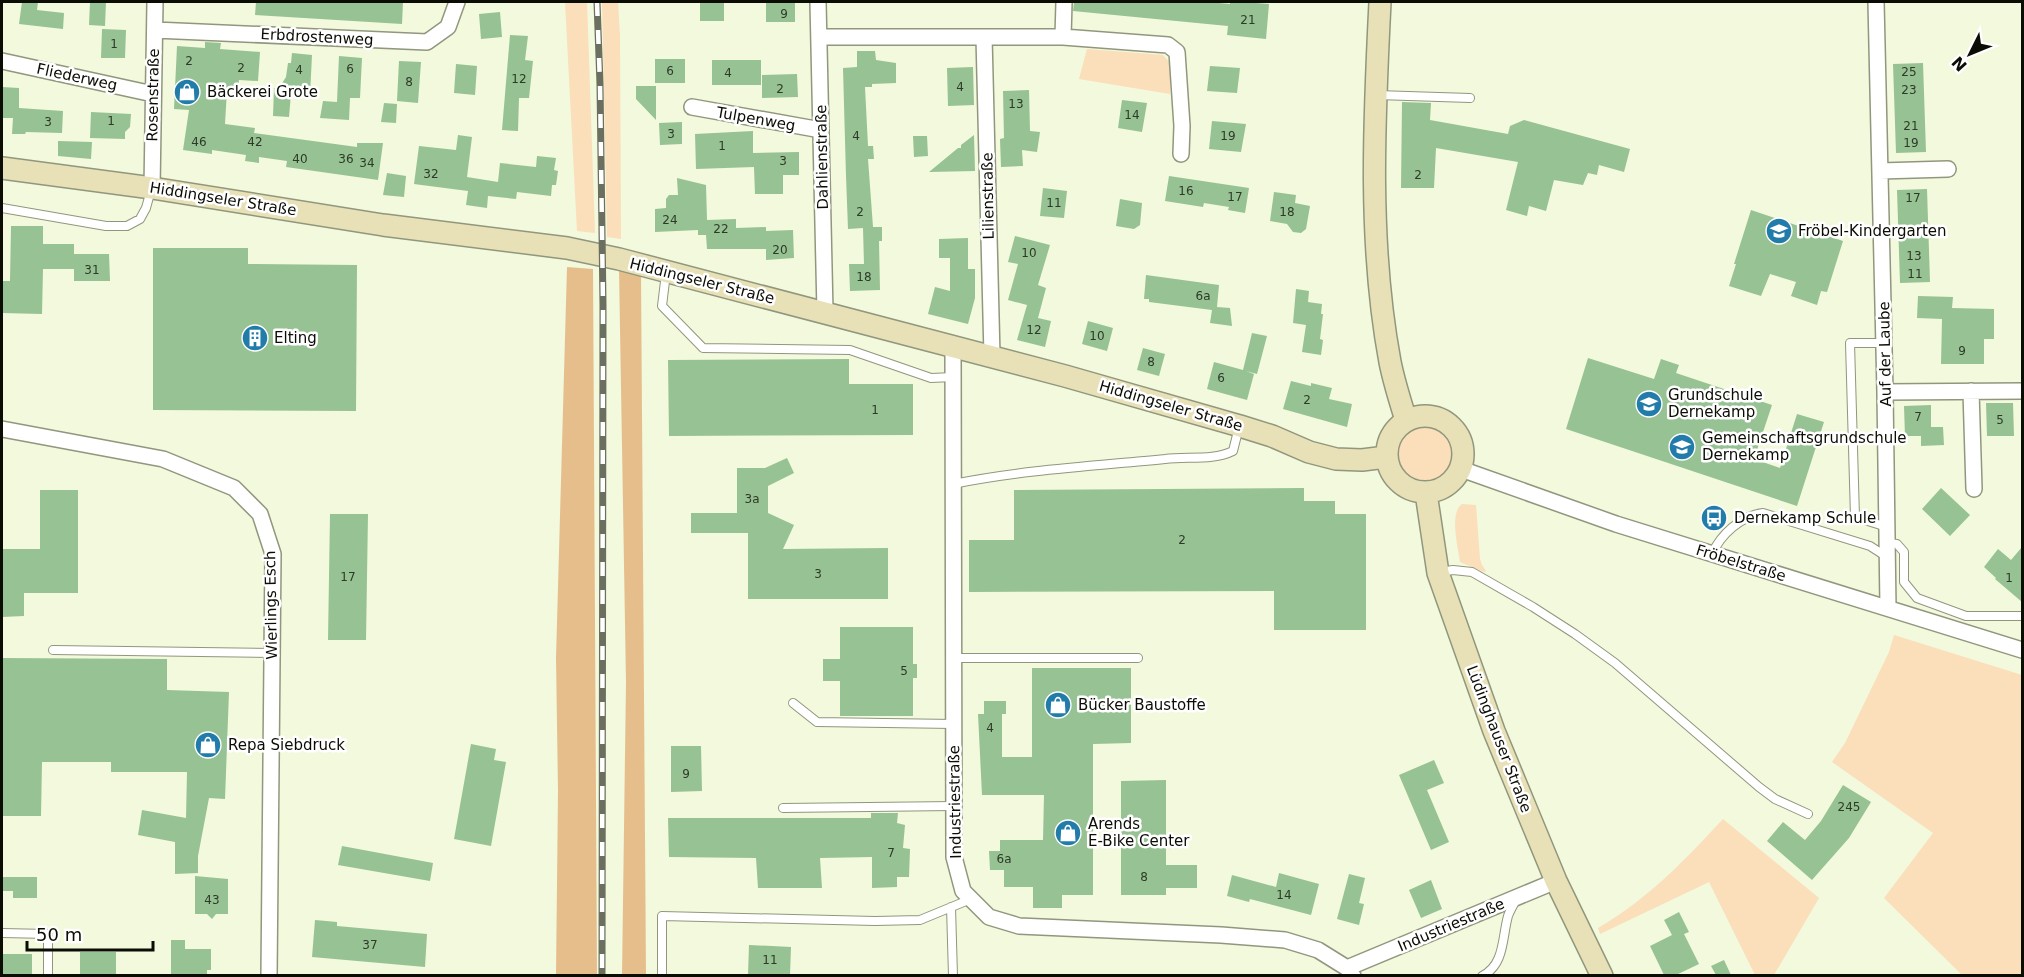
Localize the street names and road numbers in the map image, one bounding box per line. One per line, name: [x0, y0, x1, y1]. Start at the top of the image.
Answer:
street label: Erbdrostenweg: [260, 25, 374, 49]
street label: Rosenstraße: [143, 48, 163, 142]
street label: Fliederweg: [35, 60, 119, 94]
street label: Tulpenweg: [714, 103, 797, 135]
street label: Dahlienstraße: [812, 104, 832, 210]
street label: Lilienstraße: [978, 152, 998, 240]
street label: Hiddingseler Straße: [148, 178, 298, 220]
street label: Hiddingseler Straße: [628, 254, 776, 308]
street label: Auf der Laube: [1875, 301, 1895, 407]
street label: Hiddingseler Straße: [1097, 377, 1245, 435]
street label: Fröbelstraße: [1694, 541, 1788, 585]
street label: Wierlings Esch: [261, 550, 281, 660]
street label: Lüdinghauser Straße: [1463, 663, 1535, 815]
street label: Industriestraße: [945, 745, 965, 859]
street label: Industriestraße: [1395, 894, 1507, 956]

